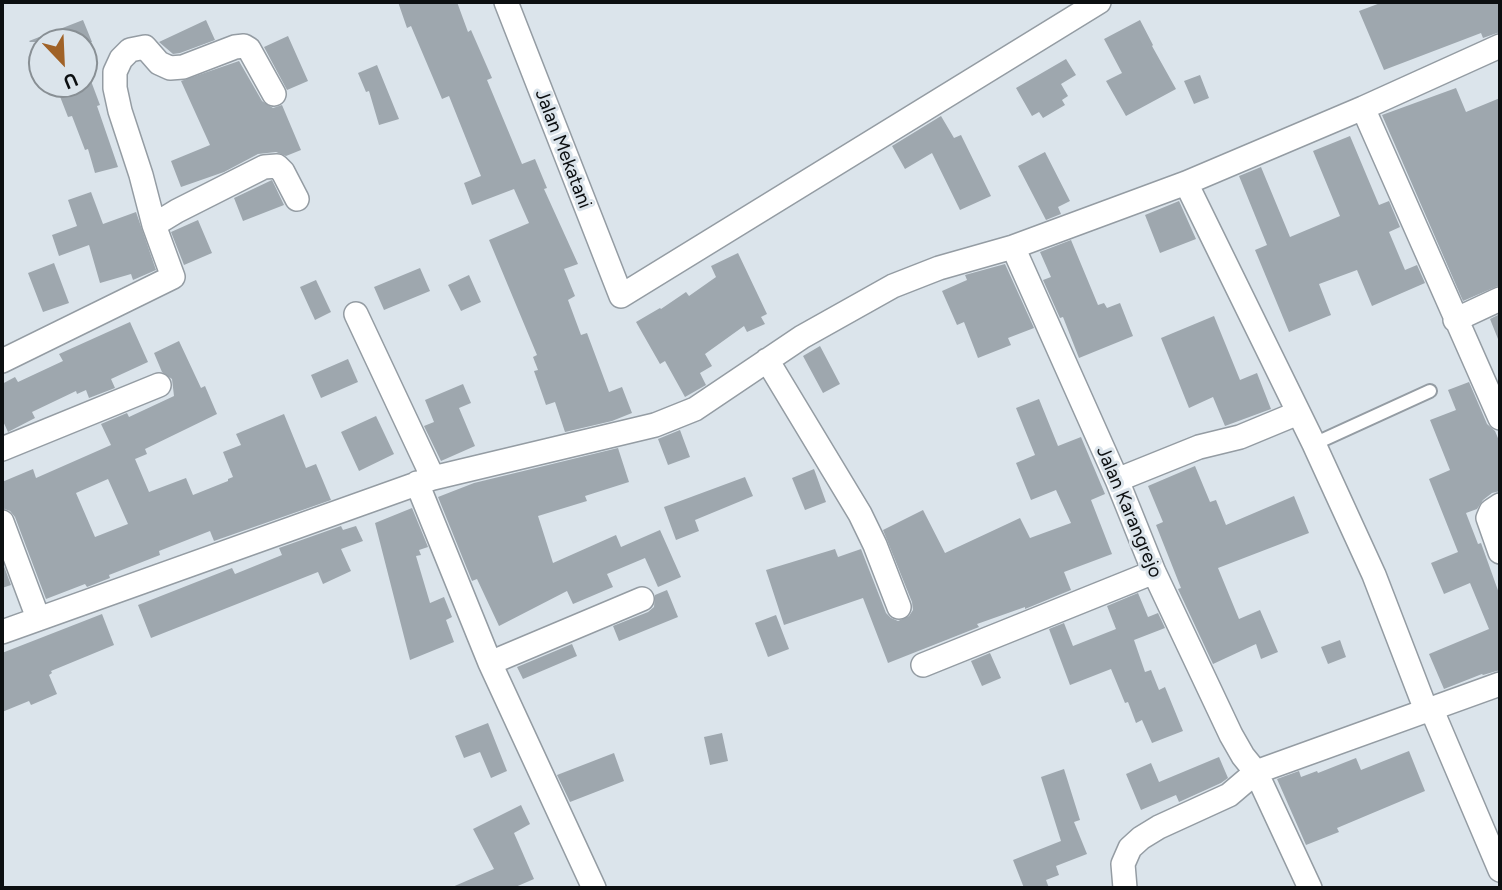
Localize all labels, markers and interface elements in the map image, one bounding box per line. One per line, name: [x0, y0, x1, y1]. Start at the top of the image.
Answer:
north arrow: [28, 28, 98, 98]
text: U: [60, 68, 81, 94]
street label: Jalan Mekatani: [530, 86, 596, 212]
street label: Jalan Karangrejo: [1091, 443, 1167, 581]

